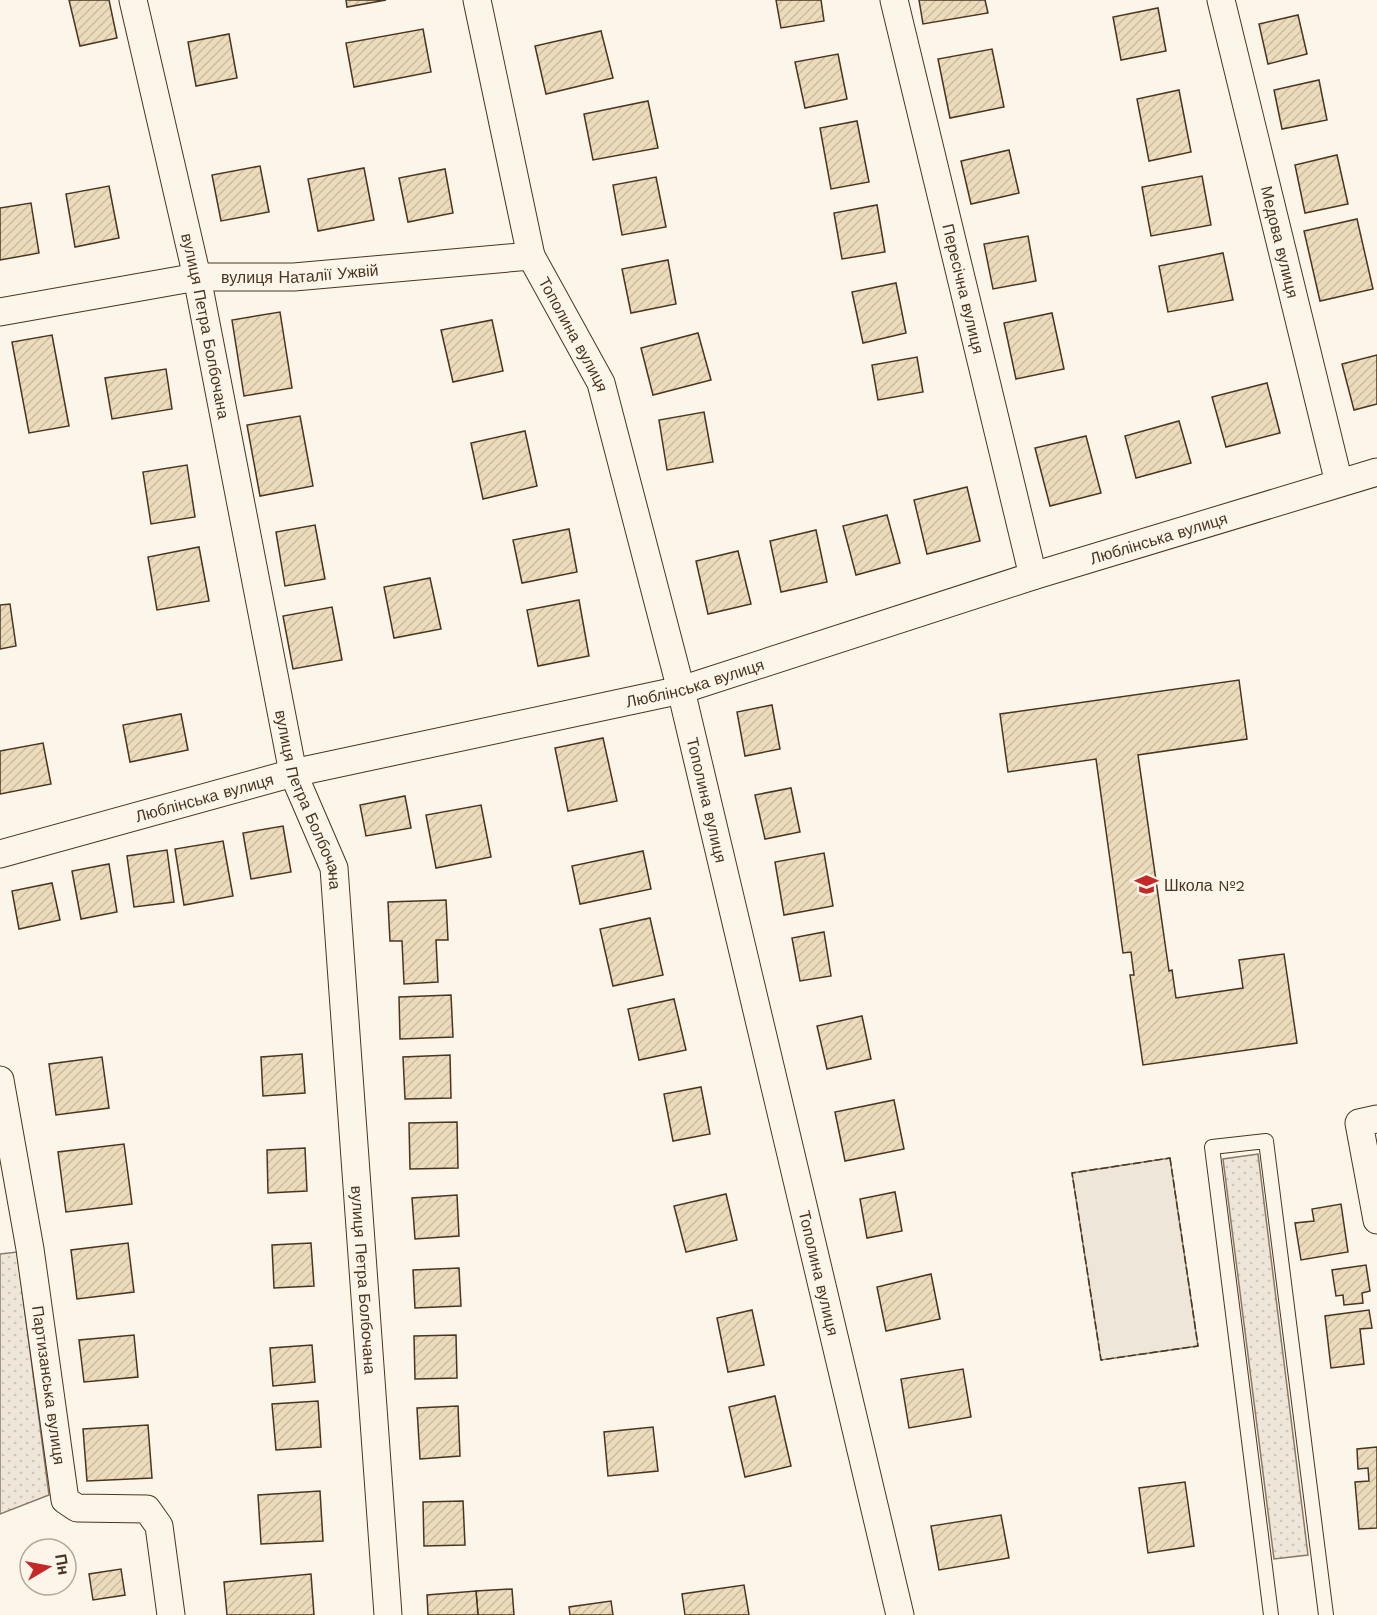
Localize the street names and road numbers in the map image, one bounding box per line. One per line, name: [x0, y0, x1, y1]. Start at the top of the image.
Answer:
street label: Медова вулиця: [1257, 184, 1302, 300]
street label: Пересічна вулиця: [938, 222, 988, 356]
street label: вулиця Петра Болбочана: [177, 231, 233, 421]
street label: вулиця Наталії Ужвій: [221, 261, 379, 287]
street label: Тополина вулиця: [534, 274, 612, 394]
street label: Люблінська вулиця: [1088, 509, 1230, 568]
street label: Люблінська вулиця: [624, 655, 766, 712]
street label: вулиця Петра Болбочана: [271, 708, 345, 890]
street label: Тополина вулиця: [683, 736, 731, 865]
street label: Люблінська вулиця: [133, 770, 276, 826]
street label: вулиця Петра Болбочана: [347, 1185, 380, 1375]
street label: Тополина вулиця: [795, 1209, 843, 1338]
street label: Партизанська вулиця: [28, 1304, 69, 1466]

